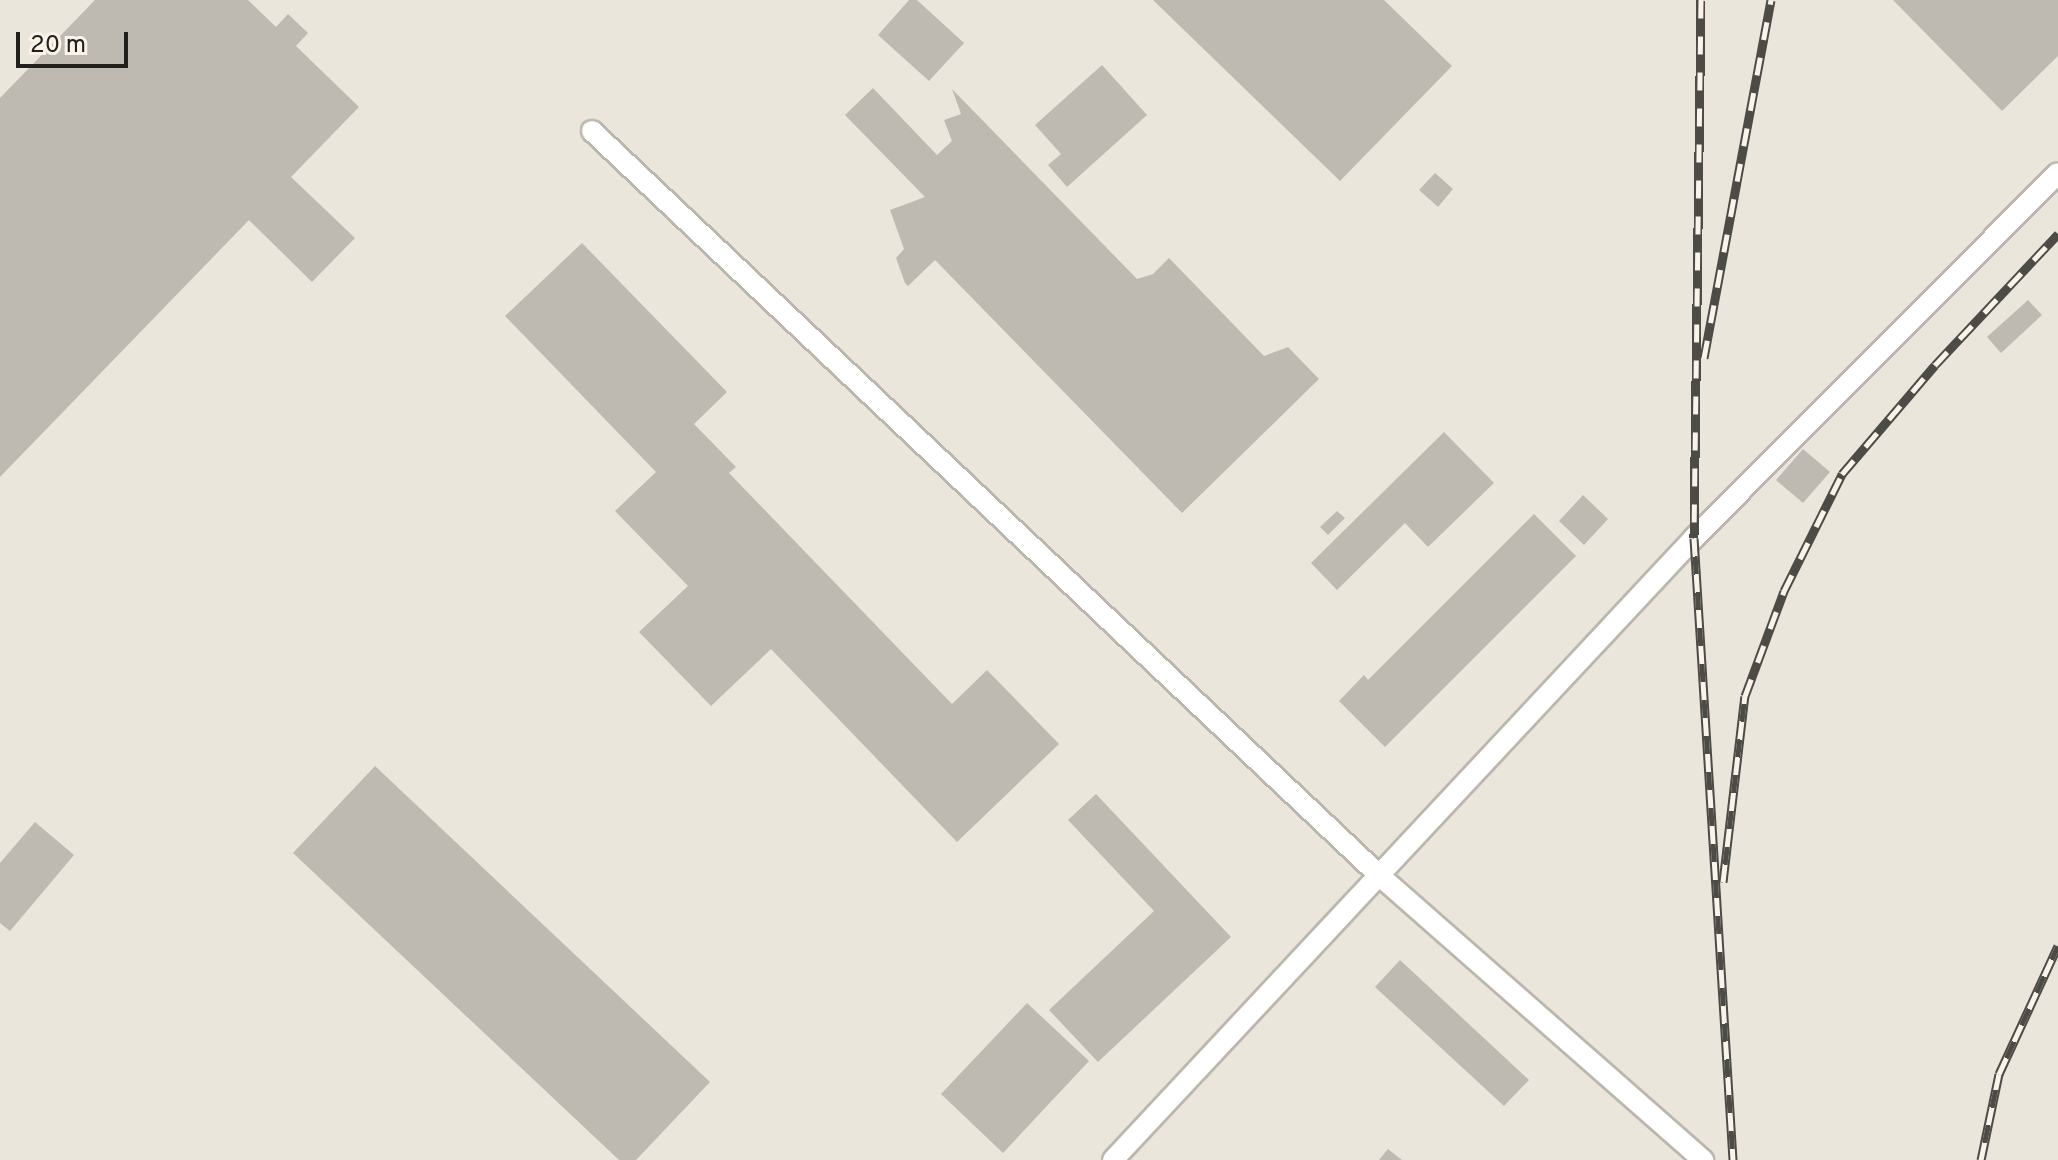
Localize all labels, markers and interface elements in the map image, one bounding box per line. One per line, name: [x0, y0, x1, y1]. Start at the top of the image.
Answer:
scale bar: [20, 16, 132, 66]
text: 20 m: [30, 31, 86, 61]

